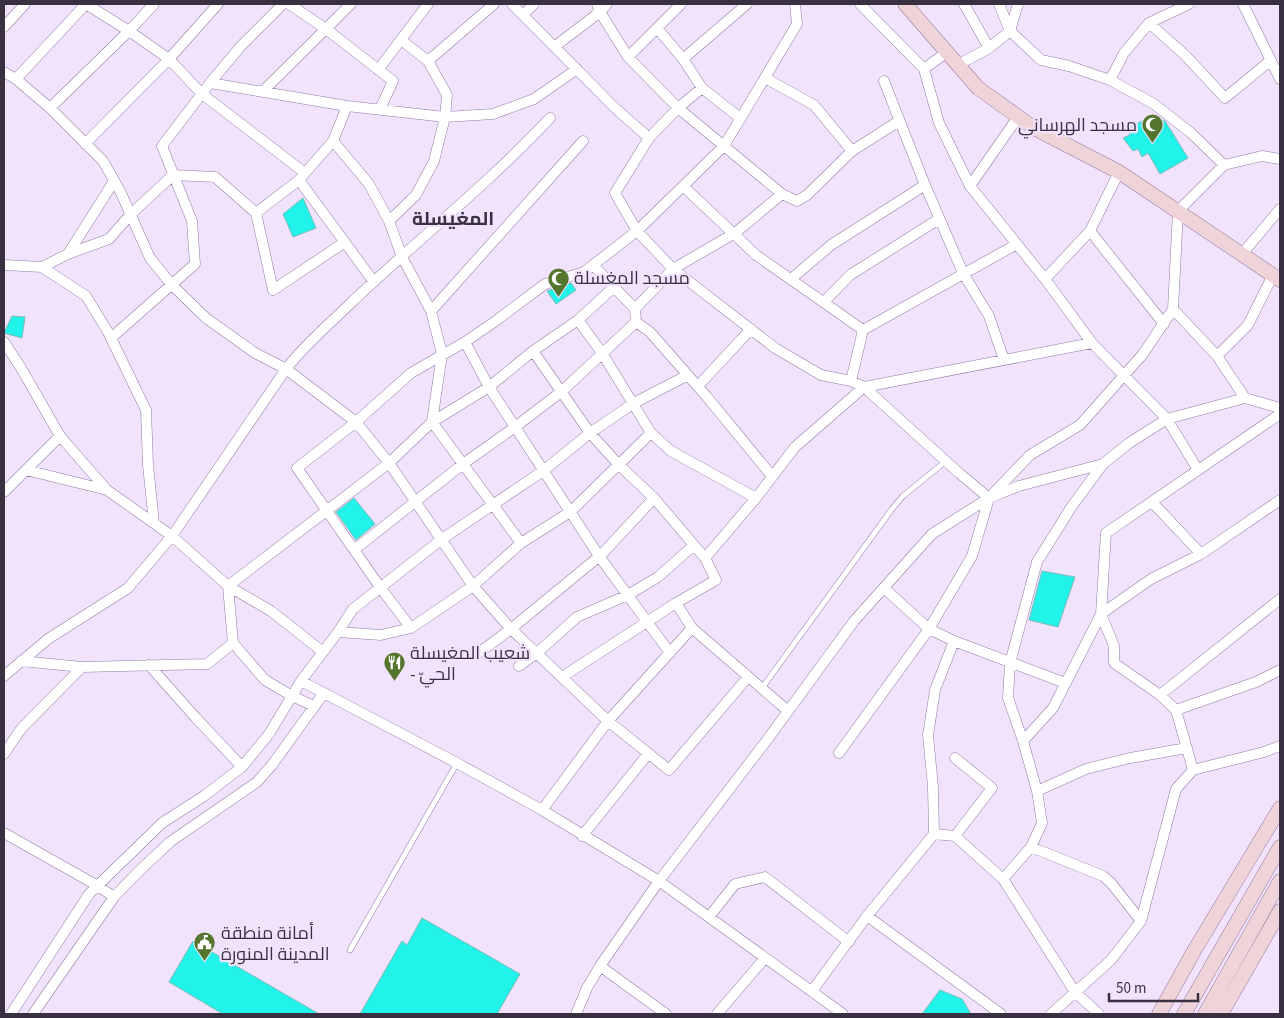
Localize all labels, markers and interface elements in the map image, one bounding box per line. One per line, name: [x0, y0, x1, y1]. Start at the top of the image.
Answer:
place label: مسجد الهرساني: [1018, 113, 1137, 139]
mosque icon: مسجد الهرساني: [1141, 113, 1165, 144]
district label: المغيسلة: [412, 206, 494, 233]
mosque icon: مسجد المغسلة: [546, 266, 570, 297]
place label: مسجد المغسلة: [574, 266, 690, 291]
place label: شعيب المغيسلة - الحيّ: [410, 641, 530, 688]
restaurant icon: شعيب المغيسلة - الحيّ: [382, 651, 406, 682]
place label: أمانة منطقة المدينة المنورة: [221, 921, 330, 967]
public building icon: أمانة منطقة المدينة المنورة: [193, 931, 217, 962]
scale bar: [1109, 970, 1198, 1002]
text: 50 m: [1116, 978, 1146, 999]

